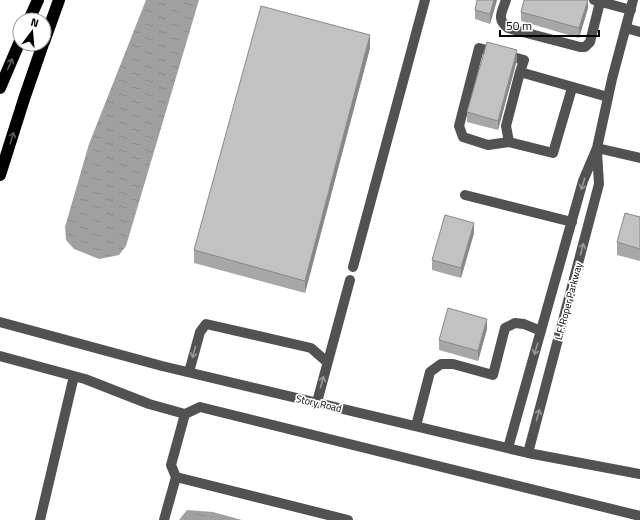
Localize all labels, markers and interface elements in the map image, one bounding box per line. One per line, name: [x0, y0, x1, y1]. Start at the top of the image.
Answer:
north arrow: [12, 12, 52, 52]
scale bar: [500, 12, 599, 38]
text: N: [29, 14, 41, 31]
text: 50 m: [506, 16, 532, 35]
one-way arrow: [6, 59, 14, 71]
one-way arrow: [9, 132, 16, 145]
one-way arrow: [579, 177, 586, 190]
one-way arrow: [579, 242, 586, 255]
street label: L.F. Roper Parkway: [551, 261, 586, 342]
one-way arrow: [532, 342, 539, 355]
one-way arrow: [190, 345, 198, 358]
one-way arrow: [319, 376, 326, 389]
street label: Story Road: [295, 391, 343, 416]
one-way arrow: [535, 409, 542, 422]

